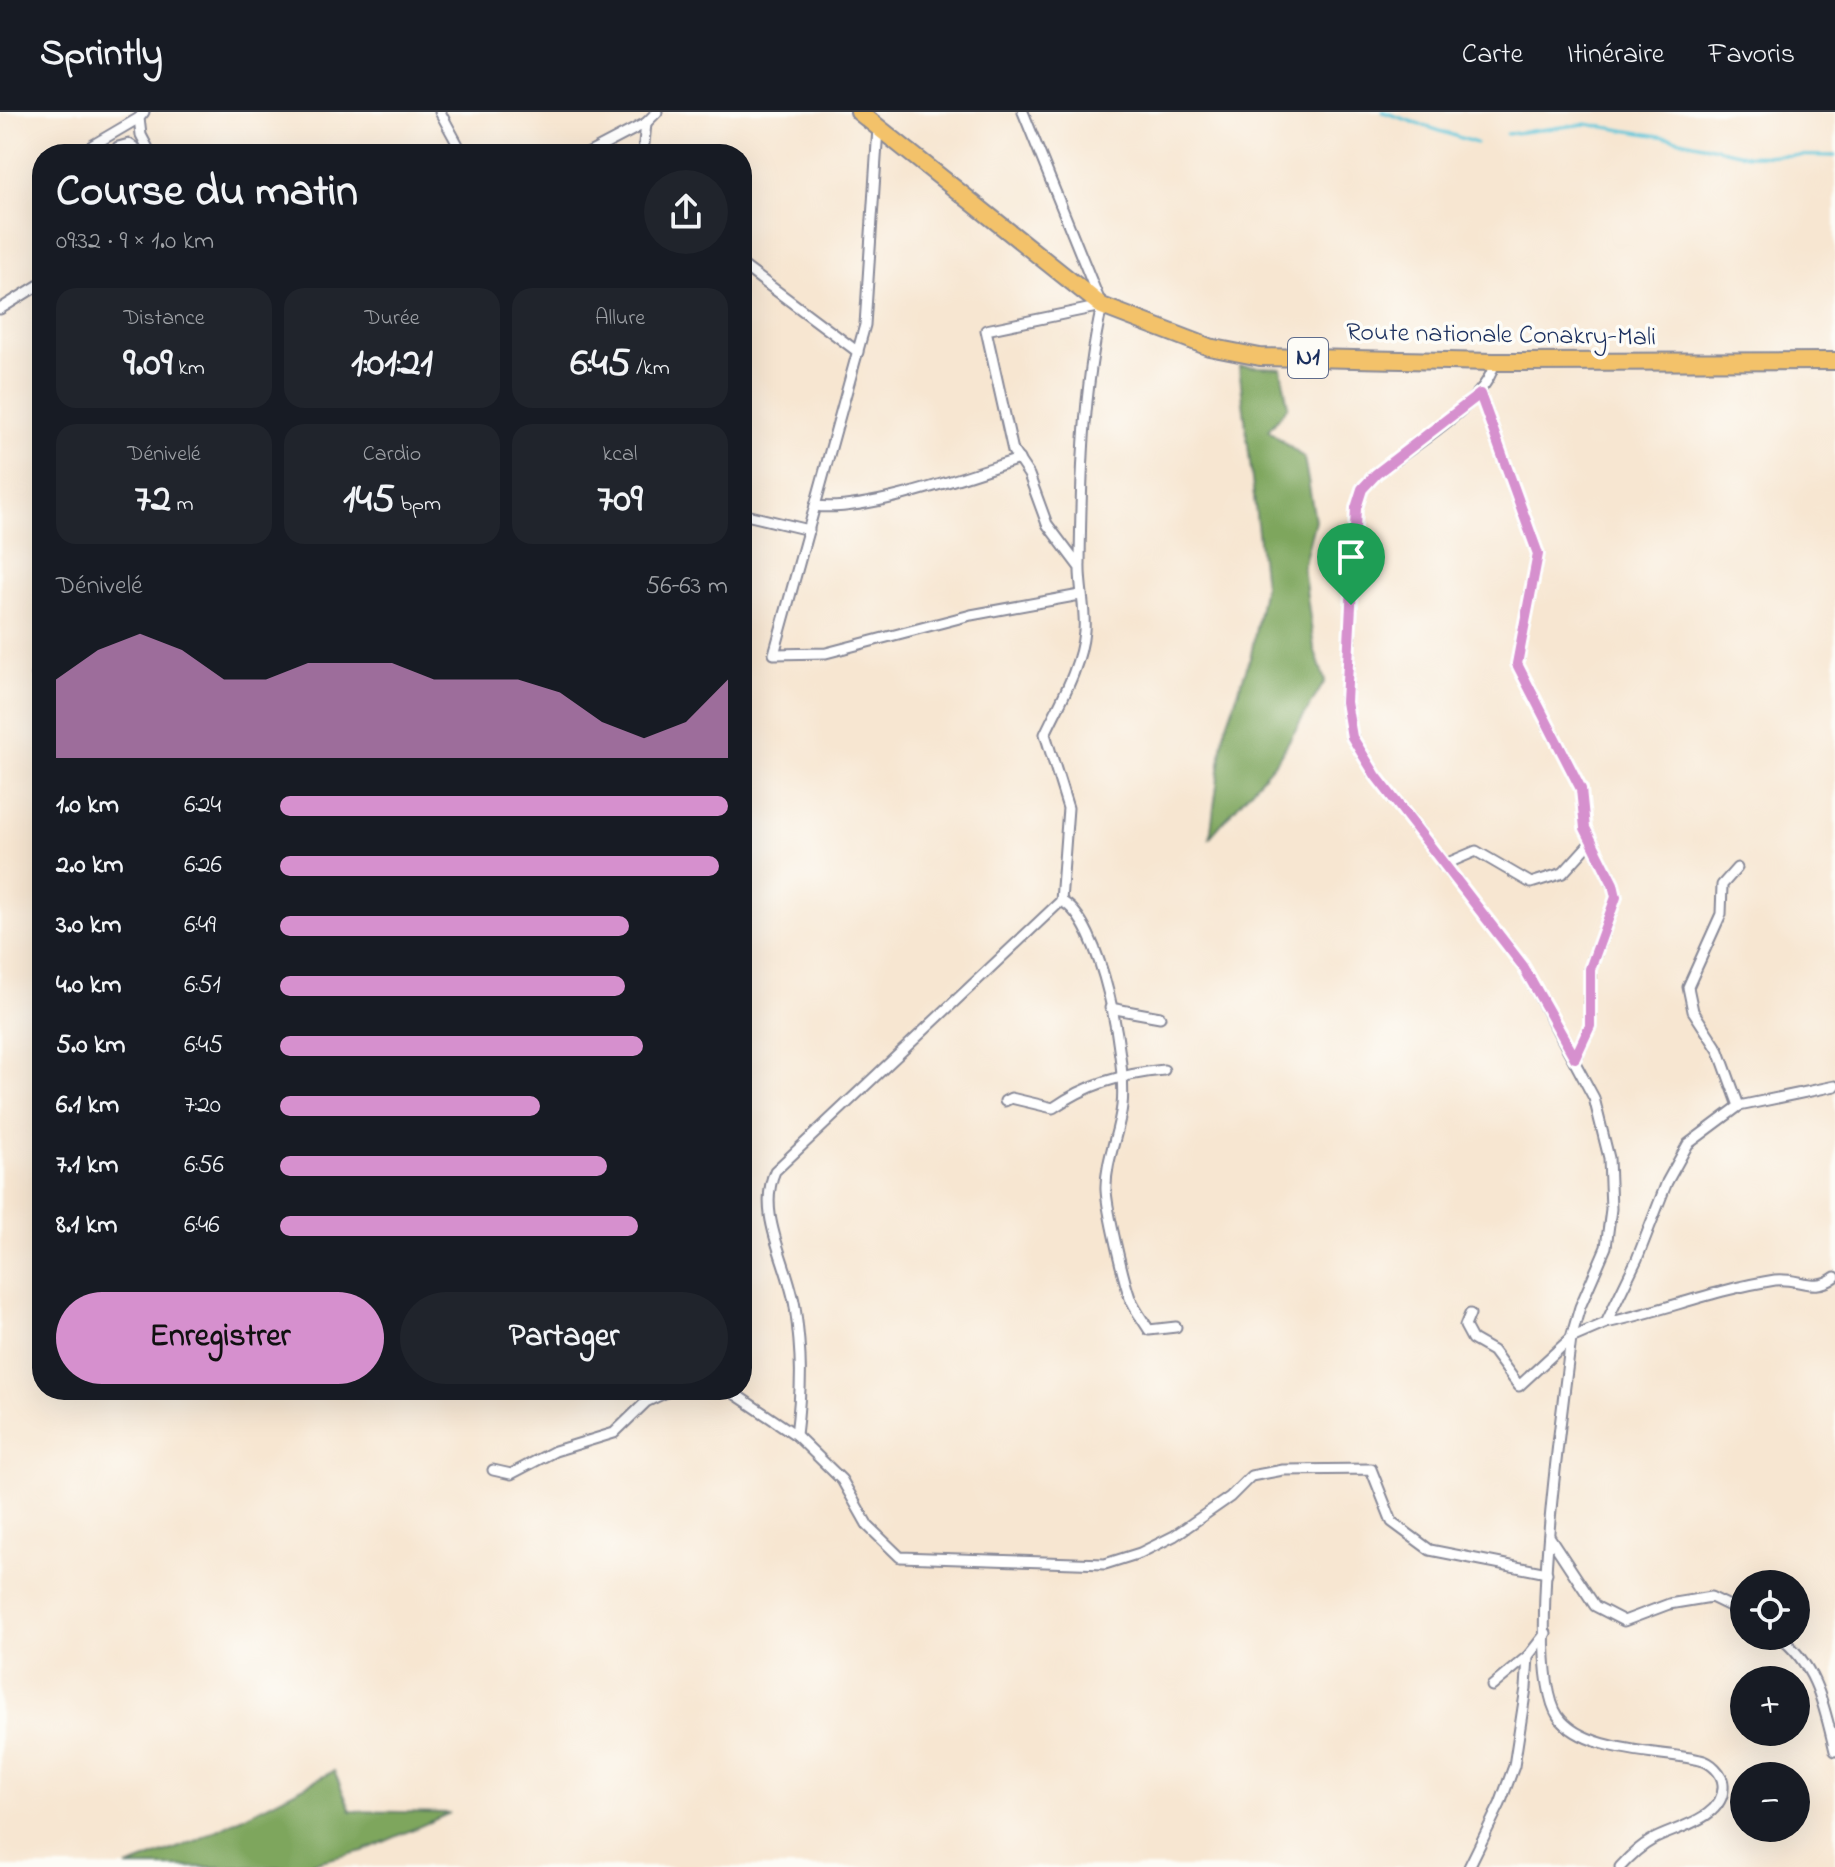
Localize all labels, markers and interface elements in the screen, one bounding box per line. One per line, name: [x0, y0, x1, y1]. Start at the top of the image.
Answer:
text: Sprintly: [40, 27, 163, 83]
text: Carte: [1462, 35, 1523, 76]
text: Itinéraire: [1567, 35, 1664, 76]
text: Favoris: [1708, 35, 1795, 76]
text: Course du matin: [56, 161, 358, 225]
button: share: [644, 170, 728, 254]
text: 09:32 · 9 × 1.0 km: [56, 223, 214, 261]
text: Distance: [123, 303, 205, 335]
text: Durée: [364, 303, 420, 335]
text: Allure: [595, 303, 645, 335]
street label: Route nationale Conakry-Mali: [1346, 314, 1656, 358]
text: 9.09: [123, 335, 173, 394]
text: 1:01:21: [351, 335, 433, 394]
text: 6:45: [570, 335, 631, 394]
road number: N1: [1288, 338, 1328, 378]
text: km: [173, 353, 205, 385]
text: /km: [631, 353, 670, 385]
text: Dénivelé: [127, 439, 201, 471]
text: Cardio: [363, 439, 421, 471]
text: kcal: [603, 439, 637, 471]
text: 72: [135, 471, 171, 530]
text: 145: [343, 471, 395, 530]
text: 709: [597, 471, 643, 530]
text: m: [171, 489, 193, 521]
text: bpm: [395, 489, 441, 521]
pin: [1317, 523, 1385, 605]
icon: arrive: [1329, 535, 1373, 579]
text: Dénivelé: [56, 568, 143, 606]
text: 56–63 m: [645, 568, 728, 606]
text: 1.0 km: [56, 787, 119, 825]
text: 6:24: [184, 787, 221, 825]
text: 2.0 km: [56, 847, 124, 885]
text: 6:26: [184, 847, 222, 885]
text: 3.0 km: [56, 907, 121, 945]
text: 6:49: [184, 907, 216, 945]
text: 4.0 km: [56, 967, 121, 1005]
text: 6:51: [184, 967, 221, 1005]
text: 5.0 km: [56, 1027, 125, 1065]
text: 6:45: [184, 1027, 223, 1065]
text: 6.1 km: [56, 1087, 119, 1125]
text: 7:20: [184, 1087, 221, 1125]
text: 7.1 km: [56, 1147, 118, 1185]
text: 6:56: [184, 1147, 224, 1185]
text: 8.1 km: [56, 1207, 117, 1245]
text: 6:46: [184, 1207, 220, 1245]
button: Enregistrer: [56, 1292, 384, 1384]
button: Partager: [400, 1292, 728, 1384]
map controls: [1730, 1570, 1810, 1842]
button: locate: [1730, 1570, 1810, 1650]
button: +: [1730, 1666, 1810, 1746]
button: −: [1730, 1762, 1810, 1842]

